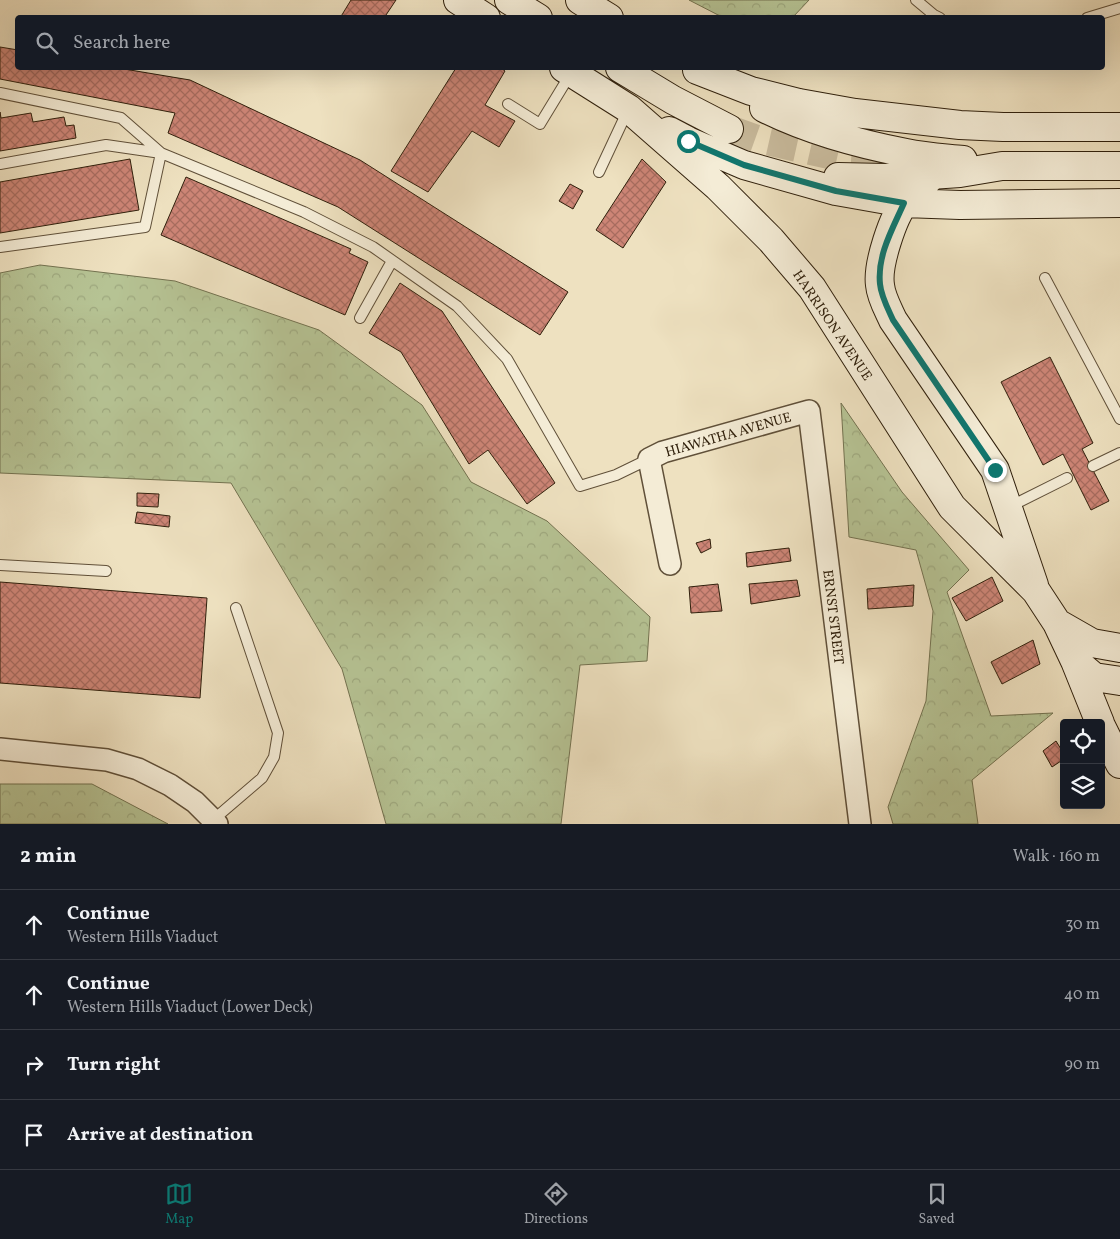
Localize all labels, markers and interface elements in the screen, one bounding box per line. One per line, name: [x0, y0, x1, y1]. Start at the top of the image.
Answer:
search box: [15, 15, 1105, 70]
icon: search: [33, 29, 61, 57]
text: Search here: [73, 30, 170, 56]
route start: [677, 130, 700, 153]
street label: HARRISON AVENUE: [788, 267, 876, 385]
street label: HIAWATHA AVENUE: [663, 408, 794, 463]
route end: [984, 459, 1007, 482]
street label: ERNST STREET: [817, 569, 848, 666]
map controls: [1060, 719, 1105, 809]
button: locate: [1060, 719, 1105, 764]
button: layers: [1060, 764, 1105, 809]
text: 2 min: [20, 842, 77, 871]
text: Walk · 160 m: [1013, 846, 1100, 868]
text: Continue: [67, 901, 150, 927]
icon: ahead: [20, 911, 48, 939]
text: 30 m: [1065, 914, 1100, 936]
text: Western Hills Viaduct: [67, 927, 218, 949]
text: Continue: [67, 971, 150, 997]
icon: ahead: [20, 981, 48, 1009]
text: 40 m: [1064, 984, 1100, 1006]
text: Western Hills Viaduct (Lower Deck): [67, 997, 313, 1019]
icon: right: [20, 1051, 48, 1079]
text: Turn right: [67, 1052, 160, 1078]
text: 90 m: [1064, 1054, 1100, 1076]
icon: arrive: [20, 1121, 48, 1149]
text: Arrive at destination: [67, 1122, 253, 1148]
tab: Map: [165, 1180, 193, 1229]
tab: Directions: [524, 1180, 588, 1229]
tab: Saved: [919, 1180, 955, 1229]

